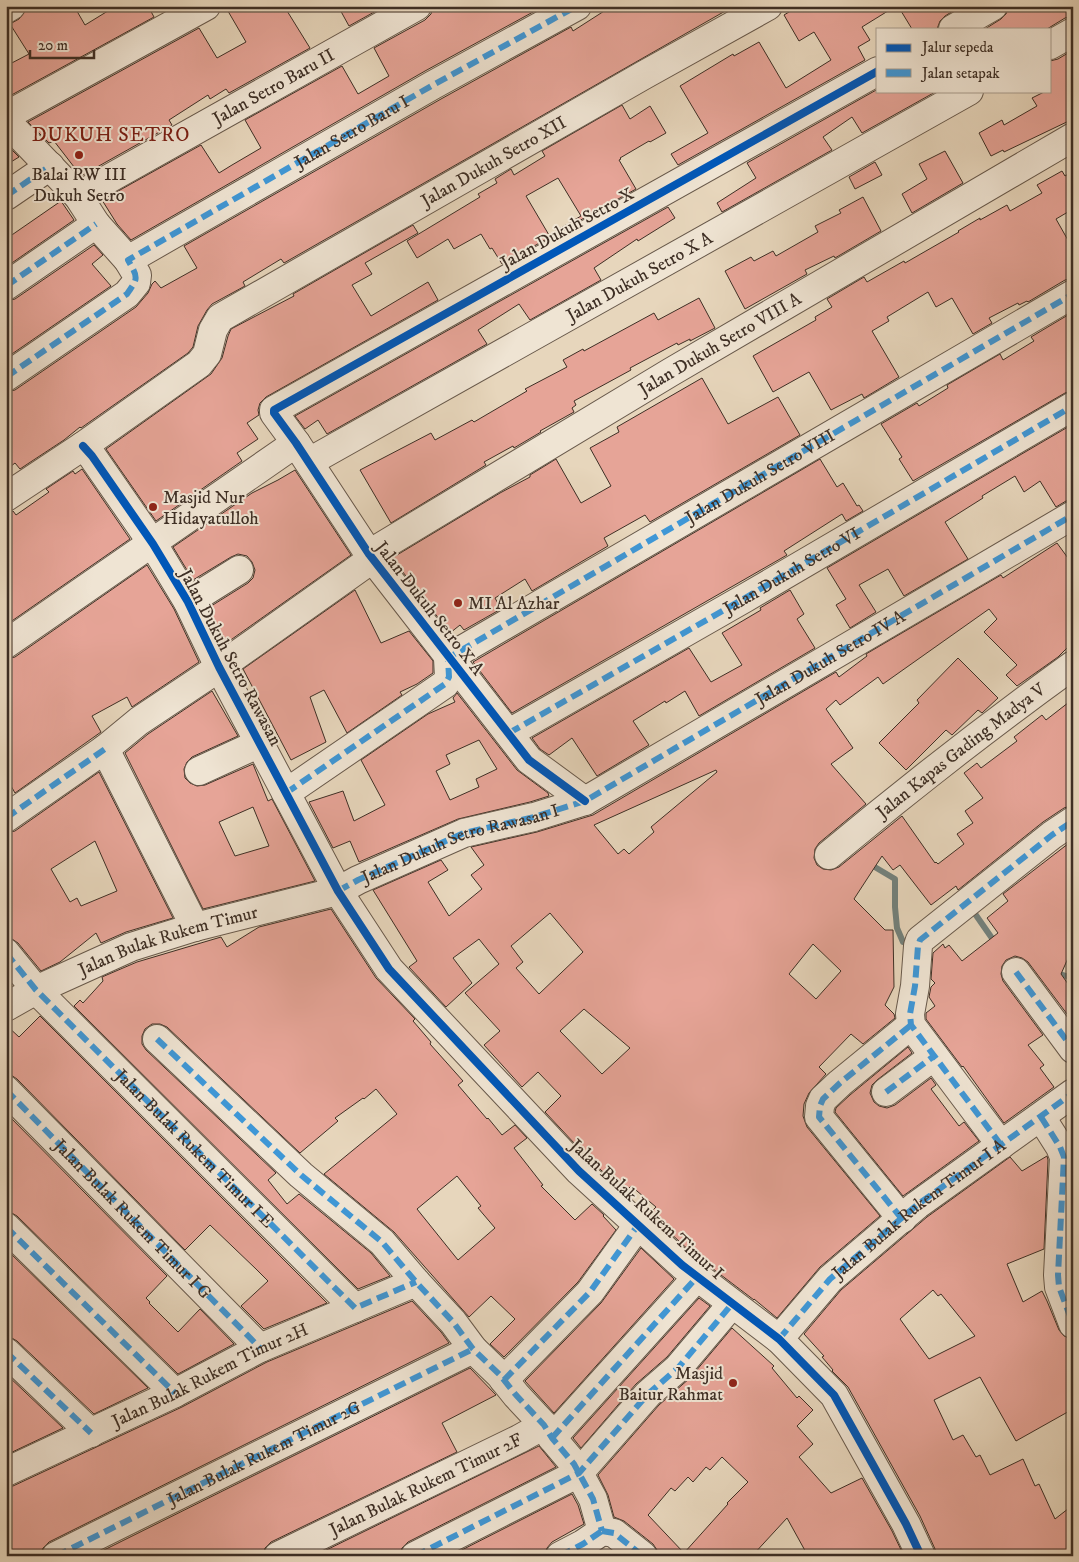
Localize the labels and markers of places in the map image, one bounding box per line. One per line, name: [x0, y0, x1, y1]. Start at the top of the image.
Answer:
marker: Balai RW III Dukuh Setro: [73, 149, 85, 161]
place label: Balai RW III Dukuh Setro: [32, 164, 126, 207]
place label: Masjid Nur Hidayatulloh: [163, 487, 259, 530]
marker: Masjid Nur Hidayatulloh: [147, 501, 159, 513]
place label: MI Al Azhar: [468, 593, 560, 615]
marker: MI Al Azhar: [452, 597, 464, 609]
place label: Masjid Baitur Rahmat: [618, 1363, 723, 1406]
marker: Masjid Baitur Rahmat: [727, 1377, 739, 1389]

